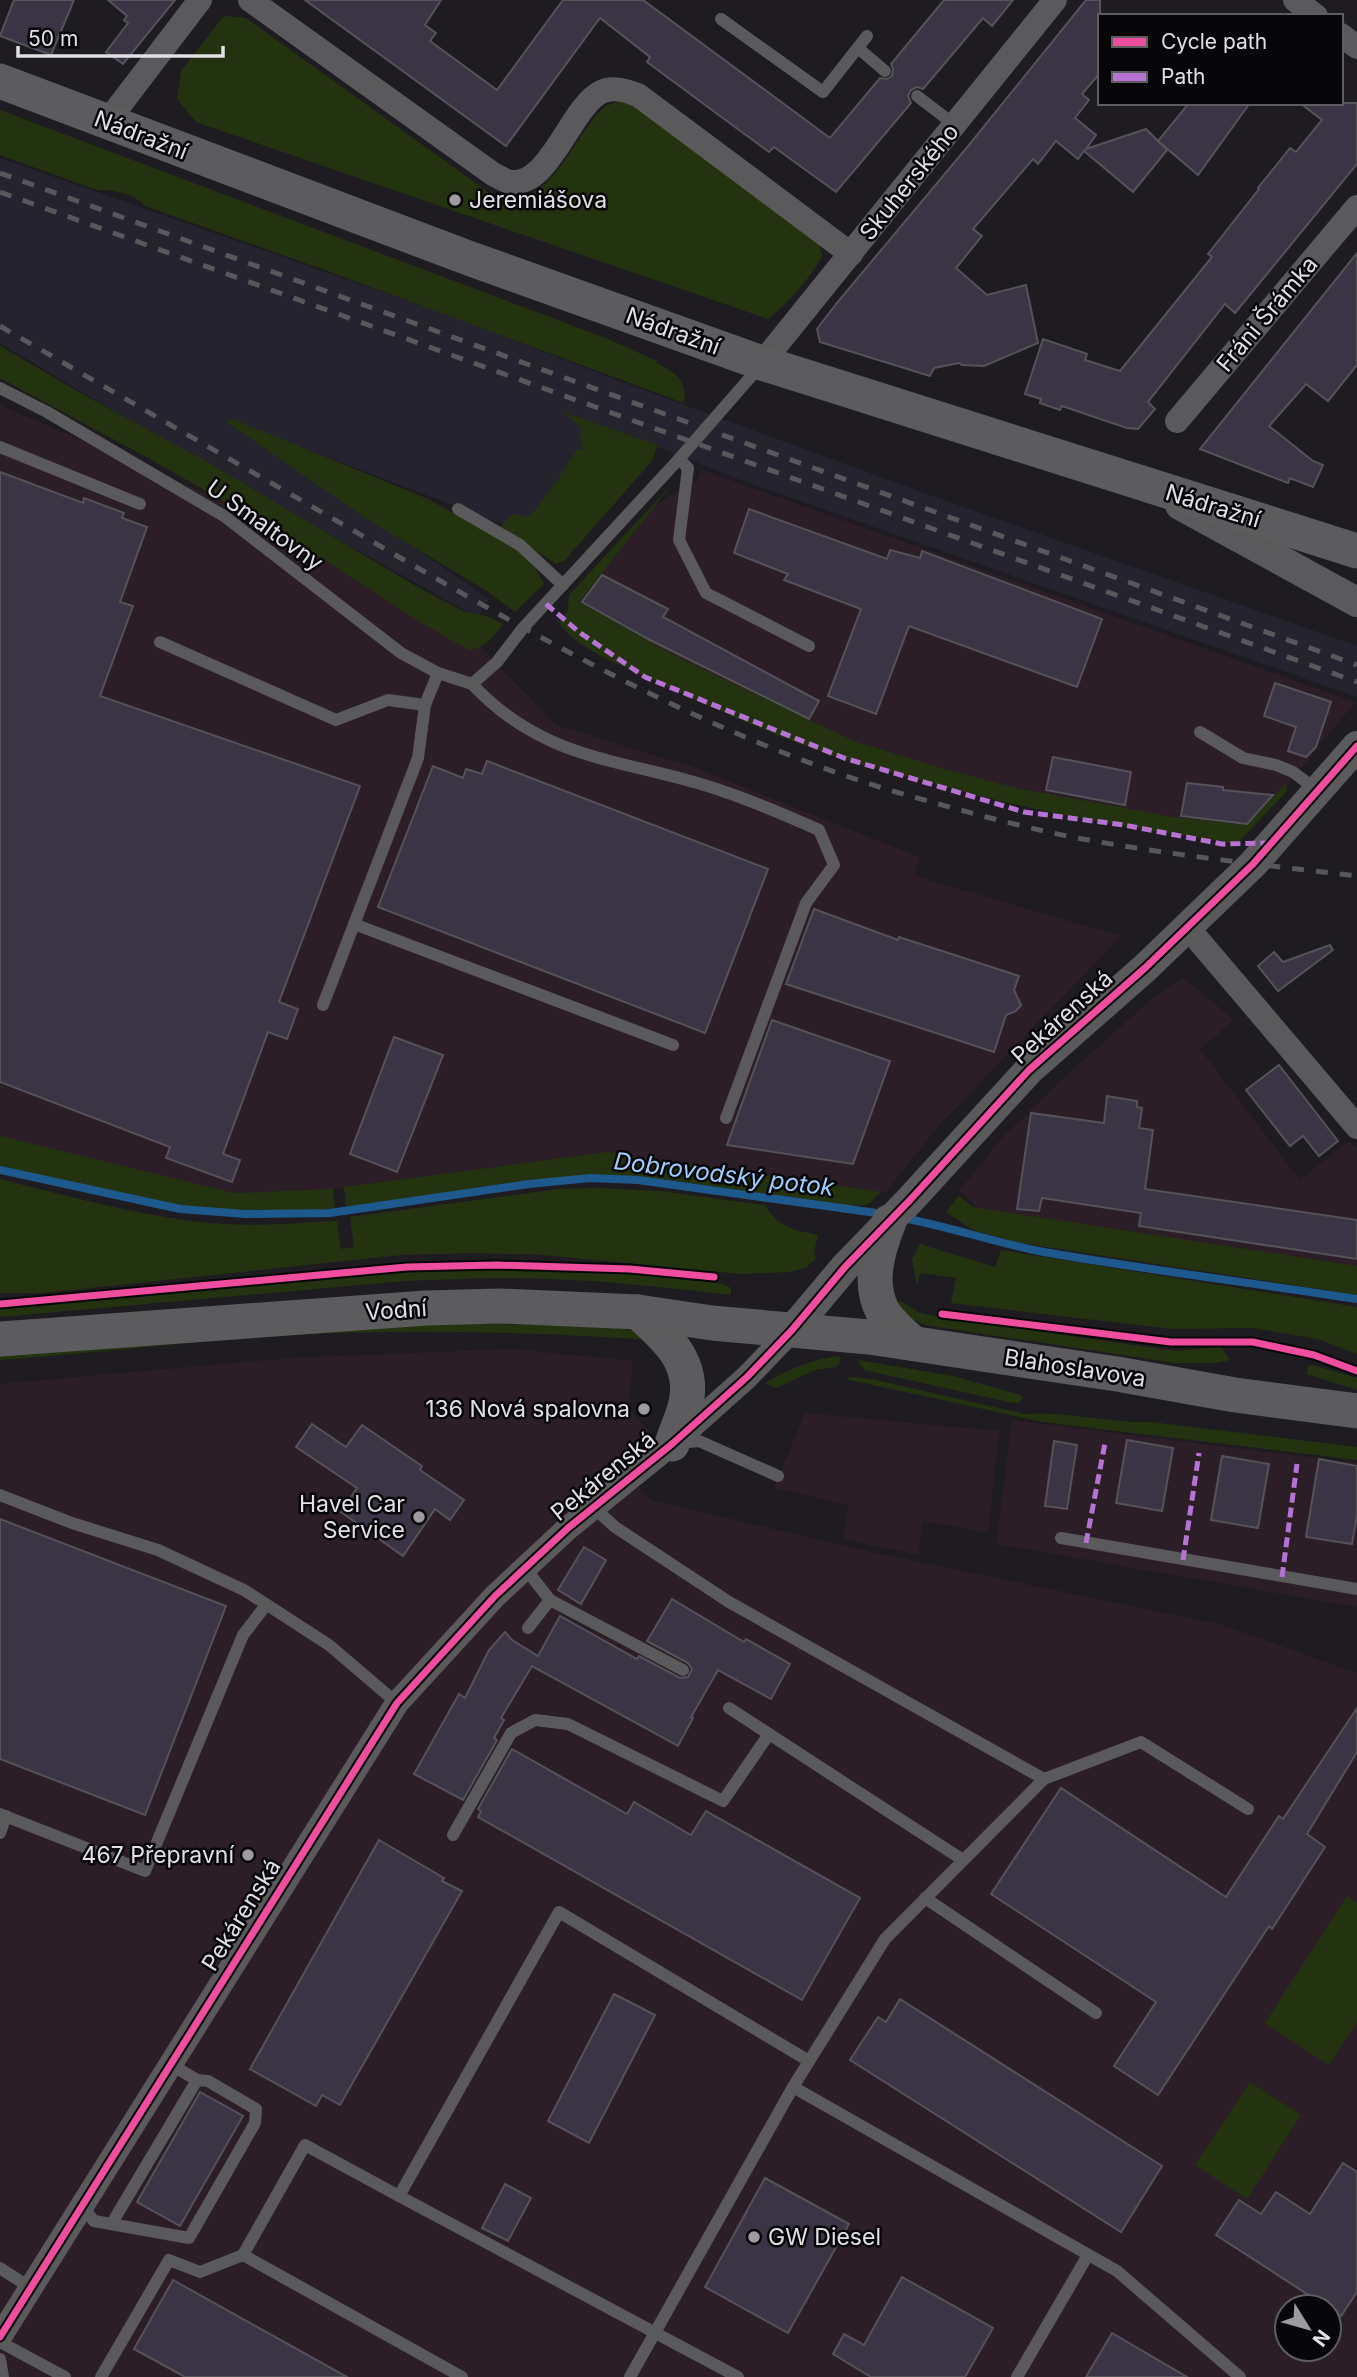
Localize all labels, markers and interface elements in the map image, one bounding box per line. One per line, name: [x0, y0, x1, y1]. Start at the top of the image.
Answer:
scale bar: [18, 14, 222, 58]
legend: [1098, 14, 1343, 105]
text: 50 m: [28, 26, 78, 51]
text: Cycle path: [1161, 29, 1267, 54]
text: Path: [1161, 64, 1206, 89]
street label: Nádražní: [90, 104, 192, 166]
street label: Skuherského: [854, 118, 964, 246]
place label: Jeremiášova: [469, 186, 607, 214]
marker: Jeremiášova: [447, 192, 463, 208]
street label: Fráni Šrámka: [1211, 251, 1323, 377]
street label: Nádražní: [622, 301, 724, 361]
street label: U Smaltovny: [201, 473, 329, 577]
street label: Nádražní: [1162, 478, 1264, 534]
street label: Pekárenská: [1006, 964, 1118, 1070]
water label: Dobrovodský potok: [612, 1146, 837, 1202]
street label: Vodní: [364, 1294, 428, 1326]
street label: Blahoslavova: [1002, 1343, 1148, 1393]
place label: 136 Nová spalovna: [425, 1395, 630, 1423]
marker: 136 Nová spalovna: [636, 1401, 652, 1417]
street label: Pekárenská: [545, 1425, 661, 1527]
place label: Havel Car Service: [299, 1490, 405, 1544]
marker: Havel Car Service: [411, 1509, 427, 1525]
place label: 467 Přepravní: [82, 1841, 234, 1869]
marker: 467 Přepravní: [240, 1847, 256, 1863]
street label: Pekárenská: [196, 1854, 286, 1976]
place label: GW Diesel: [768, 2223, 881, 2251]
marker: GW Diesel: [746, 2229, 762, 2245]
north arrow: [1273, 2293, 1343, 2363]
text: N: [1308, 2325, 1335, 2351]

